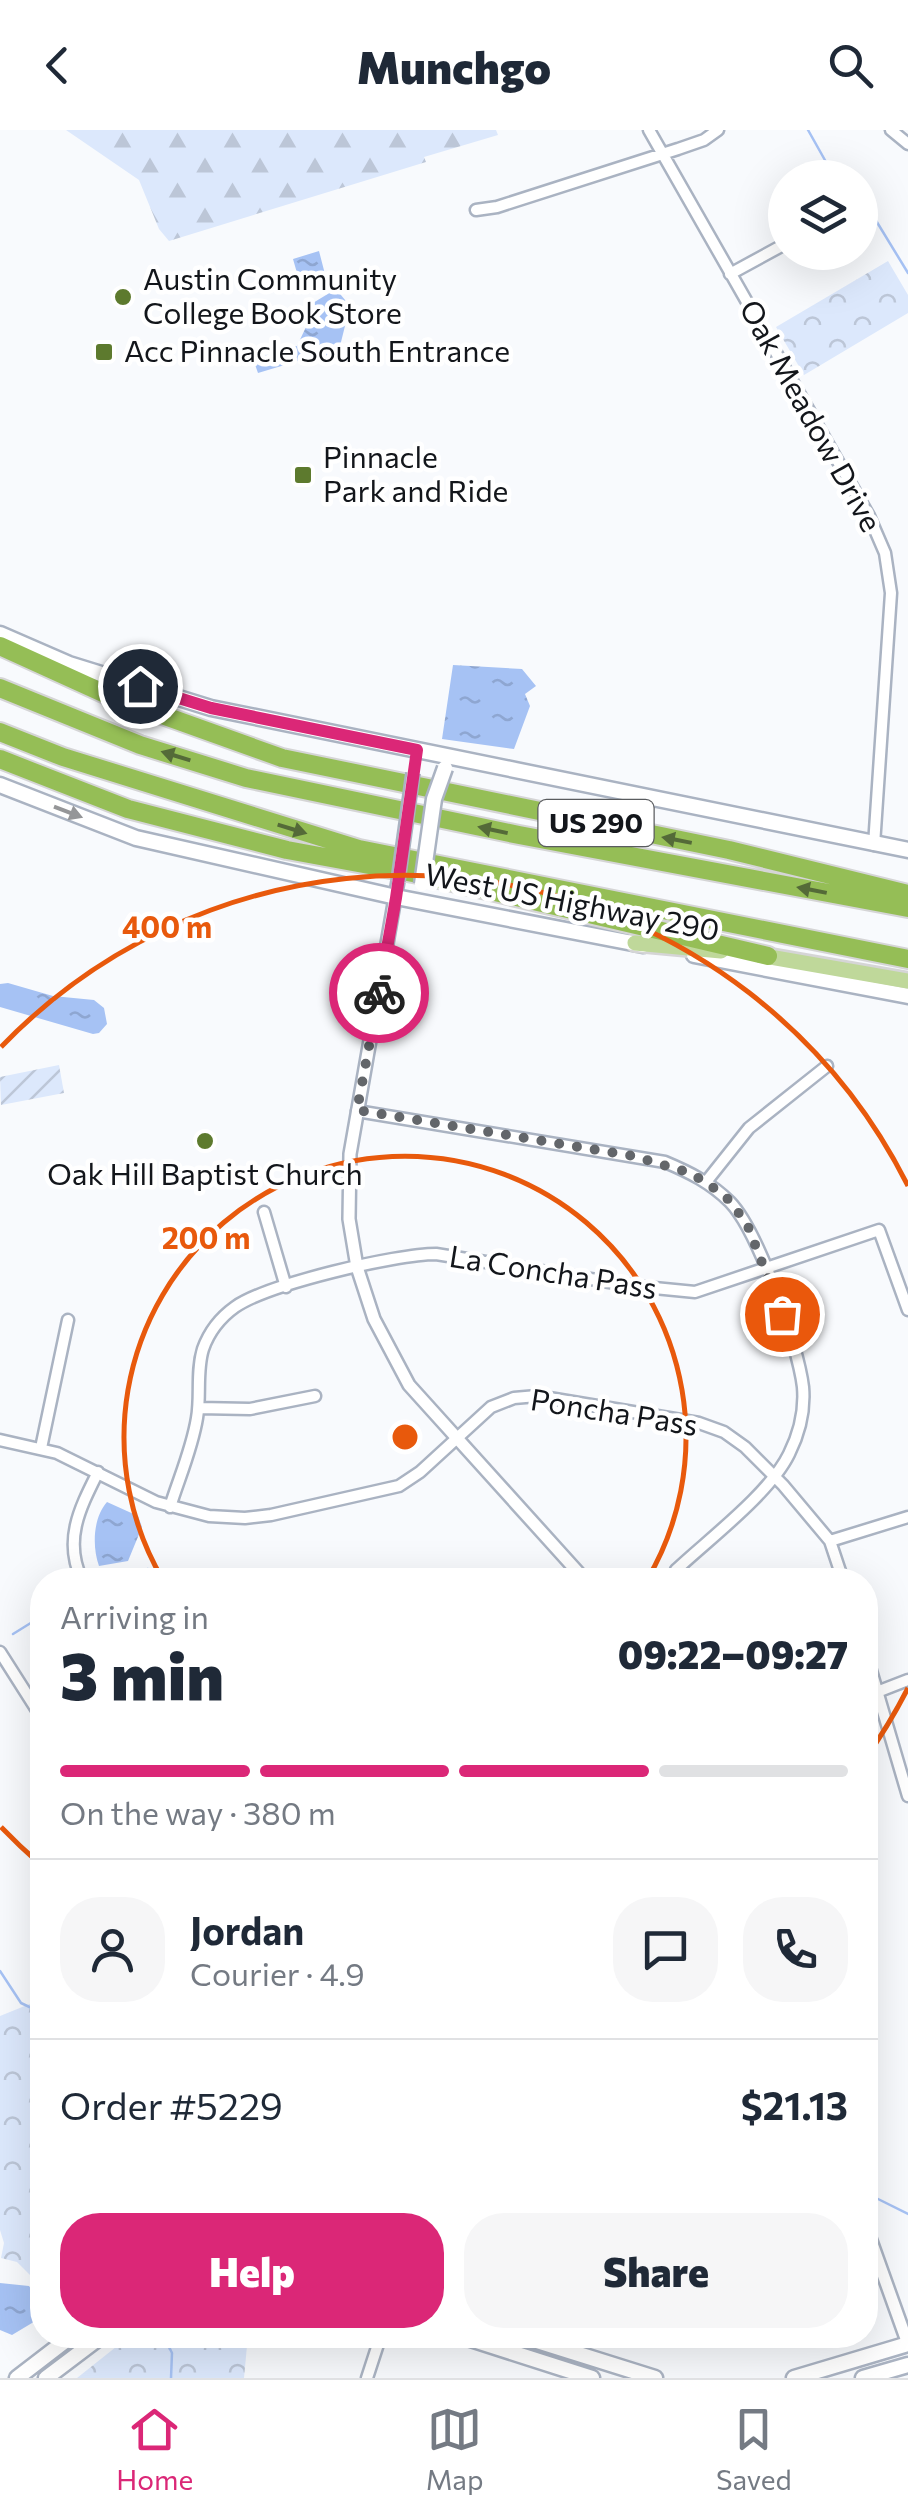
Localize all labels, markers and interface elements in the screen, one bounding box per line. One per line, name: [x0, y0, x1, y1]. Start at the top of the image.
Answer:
icon: back: [30, 38, 85, 93]
text: Munchgo: [357, 38, 551, 93]
icon: search: [823, 38, 878, 93]
map controls: [768, 160, 878, 270]
button: layers: [768, 160, 878, 270]
place label: Austin Community College Book Store: [143, 259, 402, 330]
marker: Austin Community College Book Store: [112, 286, 134, 308]
street label: Oak Meadow Drive: [733, 292, 891, 537]
place label: Acc Pinnacle South Entrance: [124, 331, 510, 368]
marker: Acc Pinnacle South Entrance: [93, 341, 115, 363]
place label: Pinnacle Park and Ride: [323, 437, 508, 508]
marker: Pinnacle Park and Ride: [292, 464, 314, 486]
pin: [98, 644, 183, 729]
icon: home: [113, 659, 168, 714]
one-way arrow: [161, 748, 191, 763]
road number: US 290: [538, 800, 654, 846]
one-way arrow: [53, 804, 83, 820]
one-way arrow: [477, 821, 508, 837]
one-way arrow: [277, 822, 307, 837]
one-way arrow: [661, 831, 692, 847]
street label: West US Highway 290: [422, 854, 723, 947]
one-way arrow: [796, 882, 827, 897]
text: 400 m: [122, 907, 212, 944]
courier: [329, 943, 429, 1043]
icon: bike: [352, 966, 407, 1021]
marker: Oak Hill Baptist Church: [194, 1130, 216, 1152]
place label: Oak Hill Baptist Church: [47, 1154, 363, 1191]
text: 200 m: [162, 1218, 250, 1255]
street label: La Concha Pass: [447, 1236, 660, 1305]
pin: [740, 1272, 825, 1357]
icon: bag: [755, 1287, 810, 1342]
street label: Poncha Pass: [528, 1379, 701, 1442]
centre of rings: [387, 1419, 423, 1455]
text: Arriving in: [60, 1596, 209, 1636]
text: 09:22–09:27: [618, 1630, 848, 1677]
text: 3 min: [60, 1634, 224, 1713]
text: On the way · 380 m: [60, 1792, 336, 1832]
button: person: [60, 1897, 165, 2002]
button: chat: [613, 1897, 718, 2002]
button: phone: [743, 1897, 848, 2002]
text: Jordan: [190, 1906, 304, 1953]
text: Courier · 4.9: [190, 1953, 365, 1993]
text: Order #5229: [60, 2081, 283, 2128]
text: $21.13: [741, 2081, 848, 2128]
button: Help: [60, 2213, 444, 2328]
button: Share: [464, 2213, 848, 2328]
tab: Home: [116, 2402, 193, 2496]
tab: Map: [426, 2402, 484, 2496]
tab: Saved: [716, 2402, 792, 2496]

